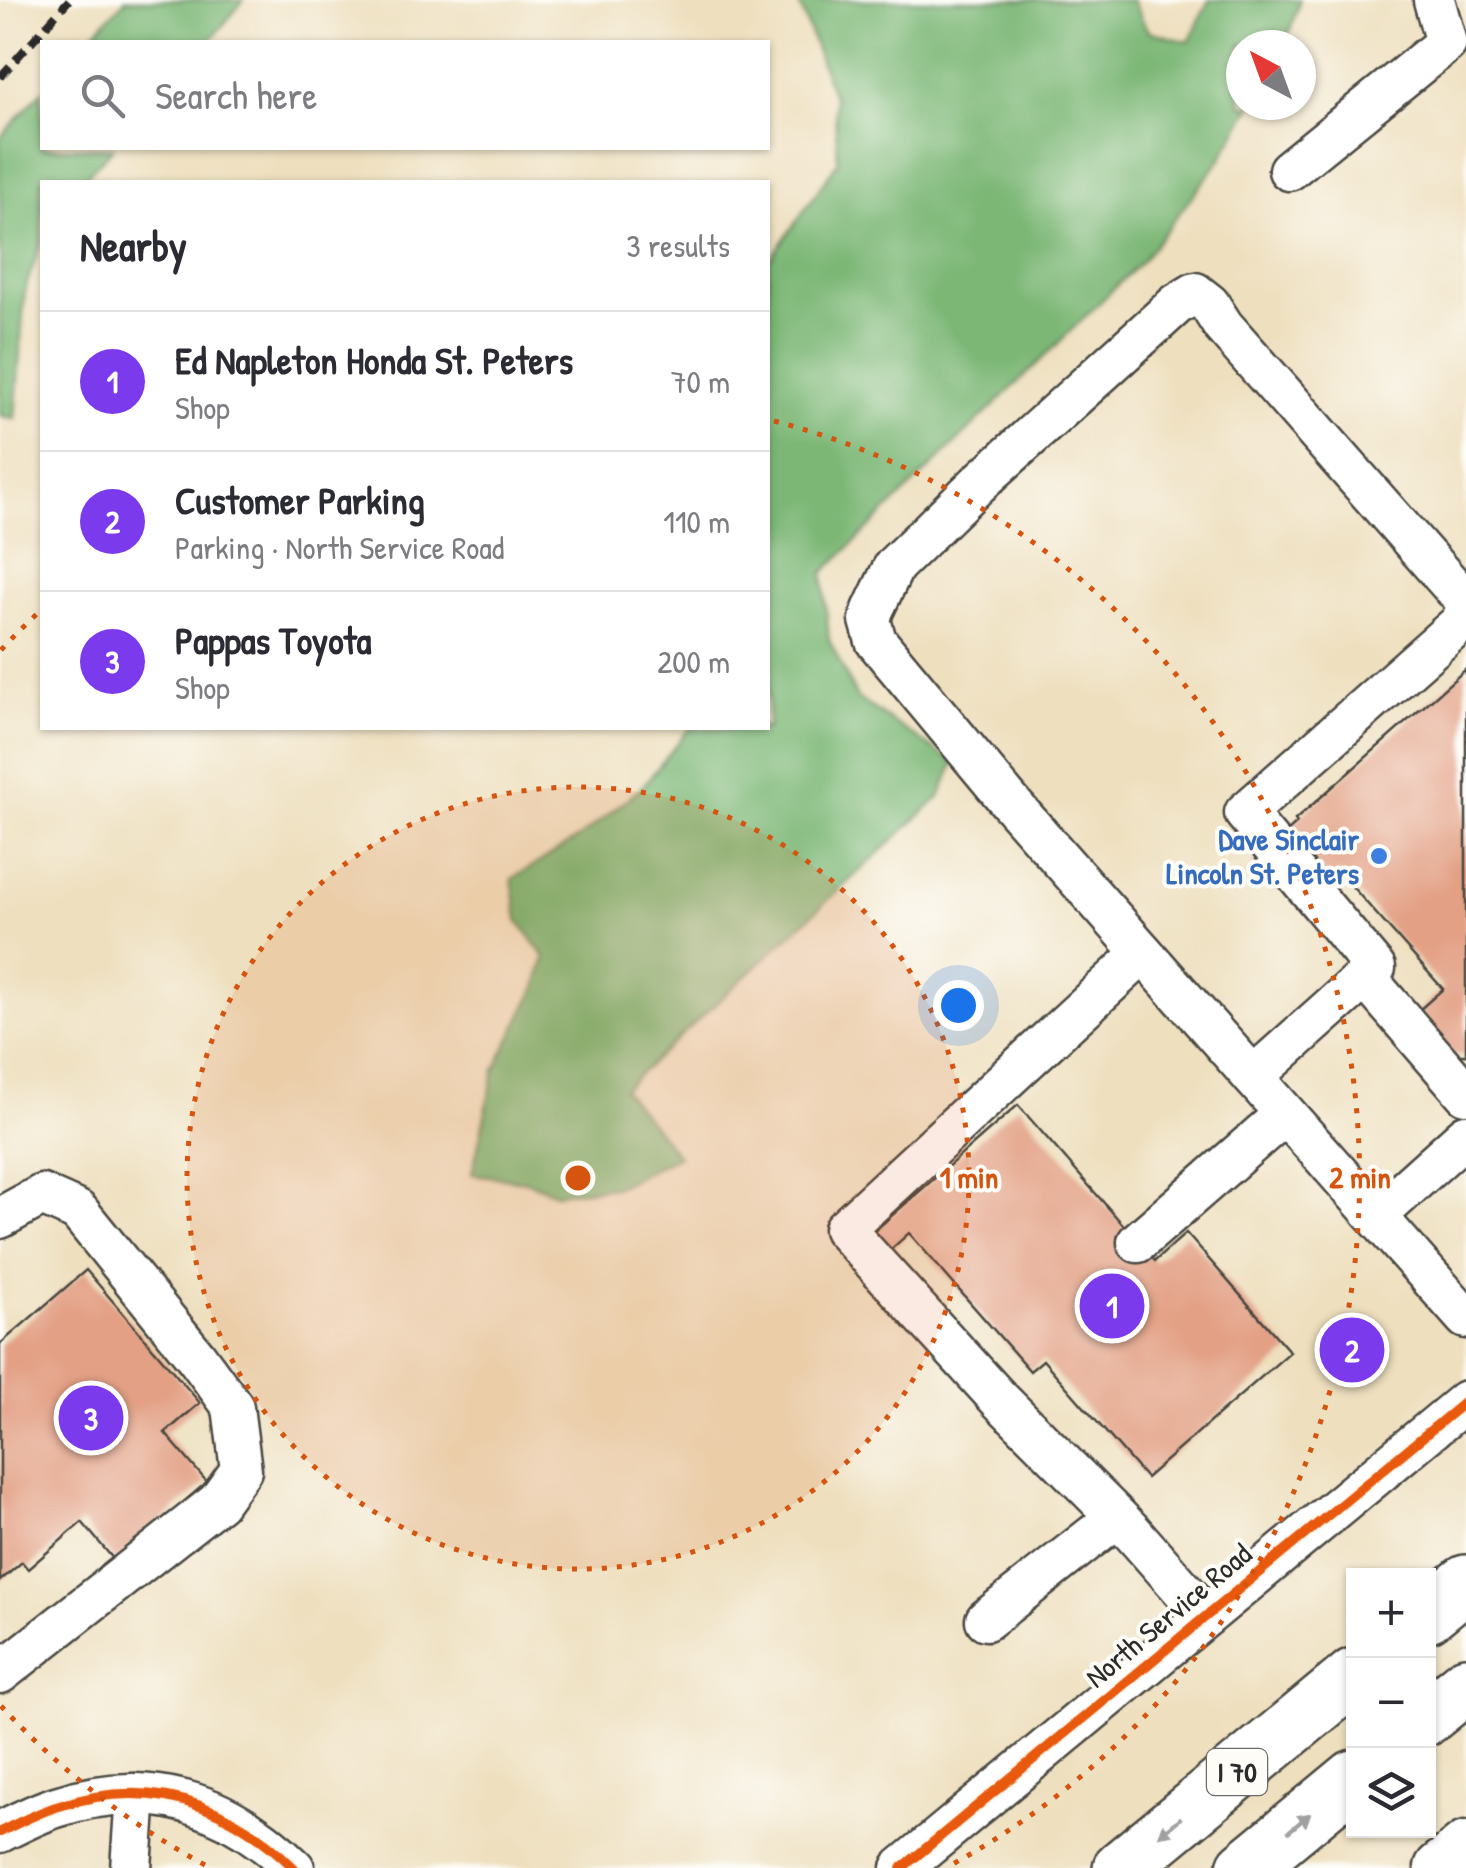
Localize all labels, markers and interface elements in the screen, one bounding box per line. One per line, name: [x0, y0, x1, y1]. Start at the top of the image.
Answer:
north arrow: [1226, 30, 1316, 120]
search box: [40, 40, 770, 150]
icon: search: [75, 68, 130, 123]
text: Search here: [155, 69, 317, 121]
text: Nearby: [80, 217, 187, 274]
text: 3 results: [626, 224, 730, 267]
text: Ed Napleton Honda St. Peters: [175, 334, 573, 386]
text: 1: [107, 360, 118, 403]
text: 70 m: [671, 360, 730, 403]
text: Shop: [175, 386, 230, 429]
text: Customer Parking: [175, 474, 425, 526]
text: 2: [105, 500, 120, 543]
text: 110 m: [663, 500, 730, 543]
text: Parking · North Service Road: [175, 526, 504, 569]
text: Pappas Toyota: [175, 614, 371, 666]
text: 3: [105, 640, 120, 683]
text: 200 m: [657, 640, 730, 683]
text: Shop: [175, 666, 230, 709]
place label: Dave Sinclair Lincoln St. Peters: [1166, 819, 1359, 893]
marker: Dave Sinclair Lincoln St. Peters: [1368, 845, 1390, 867]
your location: [933, 980, 984, 1031]
text: 1 min: [940, 1157, 998, 1197]
text: 2 min: [1329, 1157, 1391, 1197]
centre of rings: [560, 1160, 596, 1196]
pin: 1: [1080, 1268, 1144, 1344]
pin: 2: [1320, 1312, 1384, 1388]
pin: 3: [58, 1380, 124, 1456]
street label: North Service Road: [1077, 1534, 1260, 1696]
map controls: [1346, 1568, 1436, 1838]
button: +: [1346, 1568, 1436, 1658]
button: −: [1346, 1658, 1436, 1748]
button: layers: [1346, 1748, 1436, 1838]
road number: I 70: [1207, 1749, 1267, 1795]
one-way arrow: [1287, 1813, 1312, 1834]
one-way arrow: [1158, 1816, 1183, 1837]

